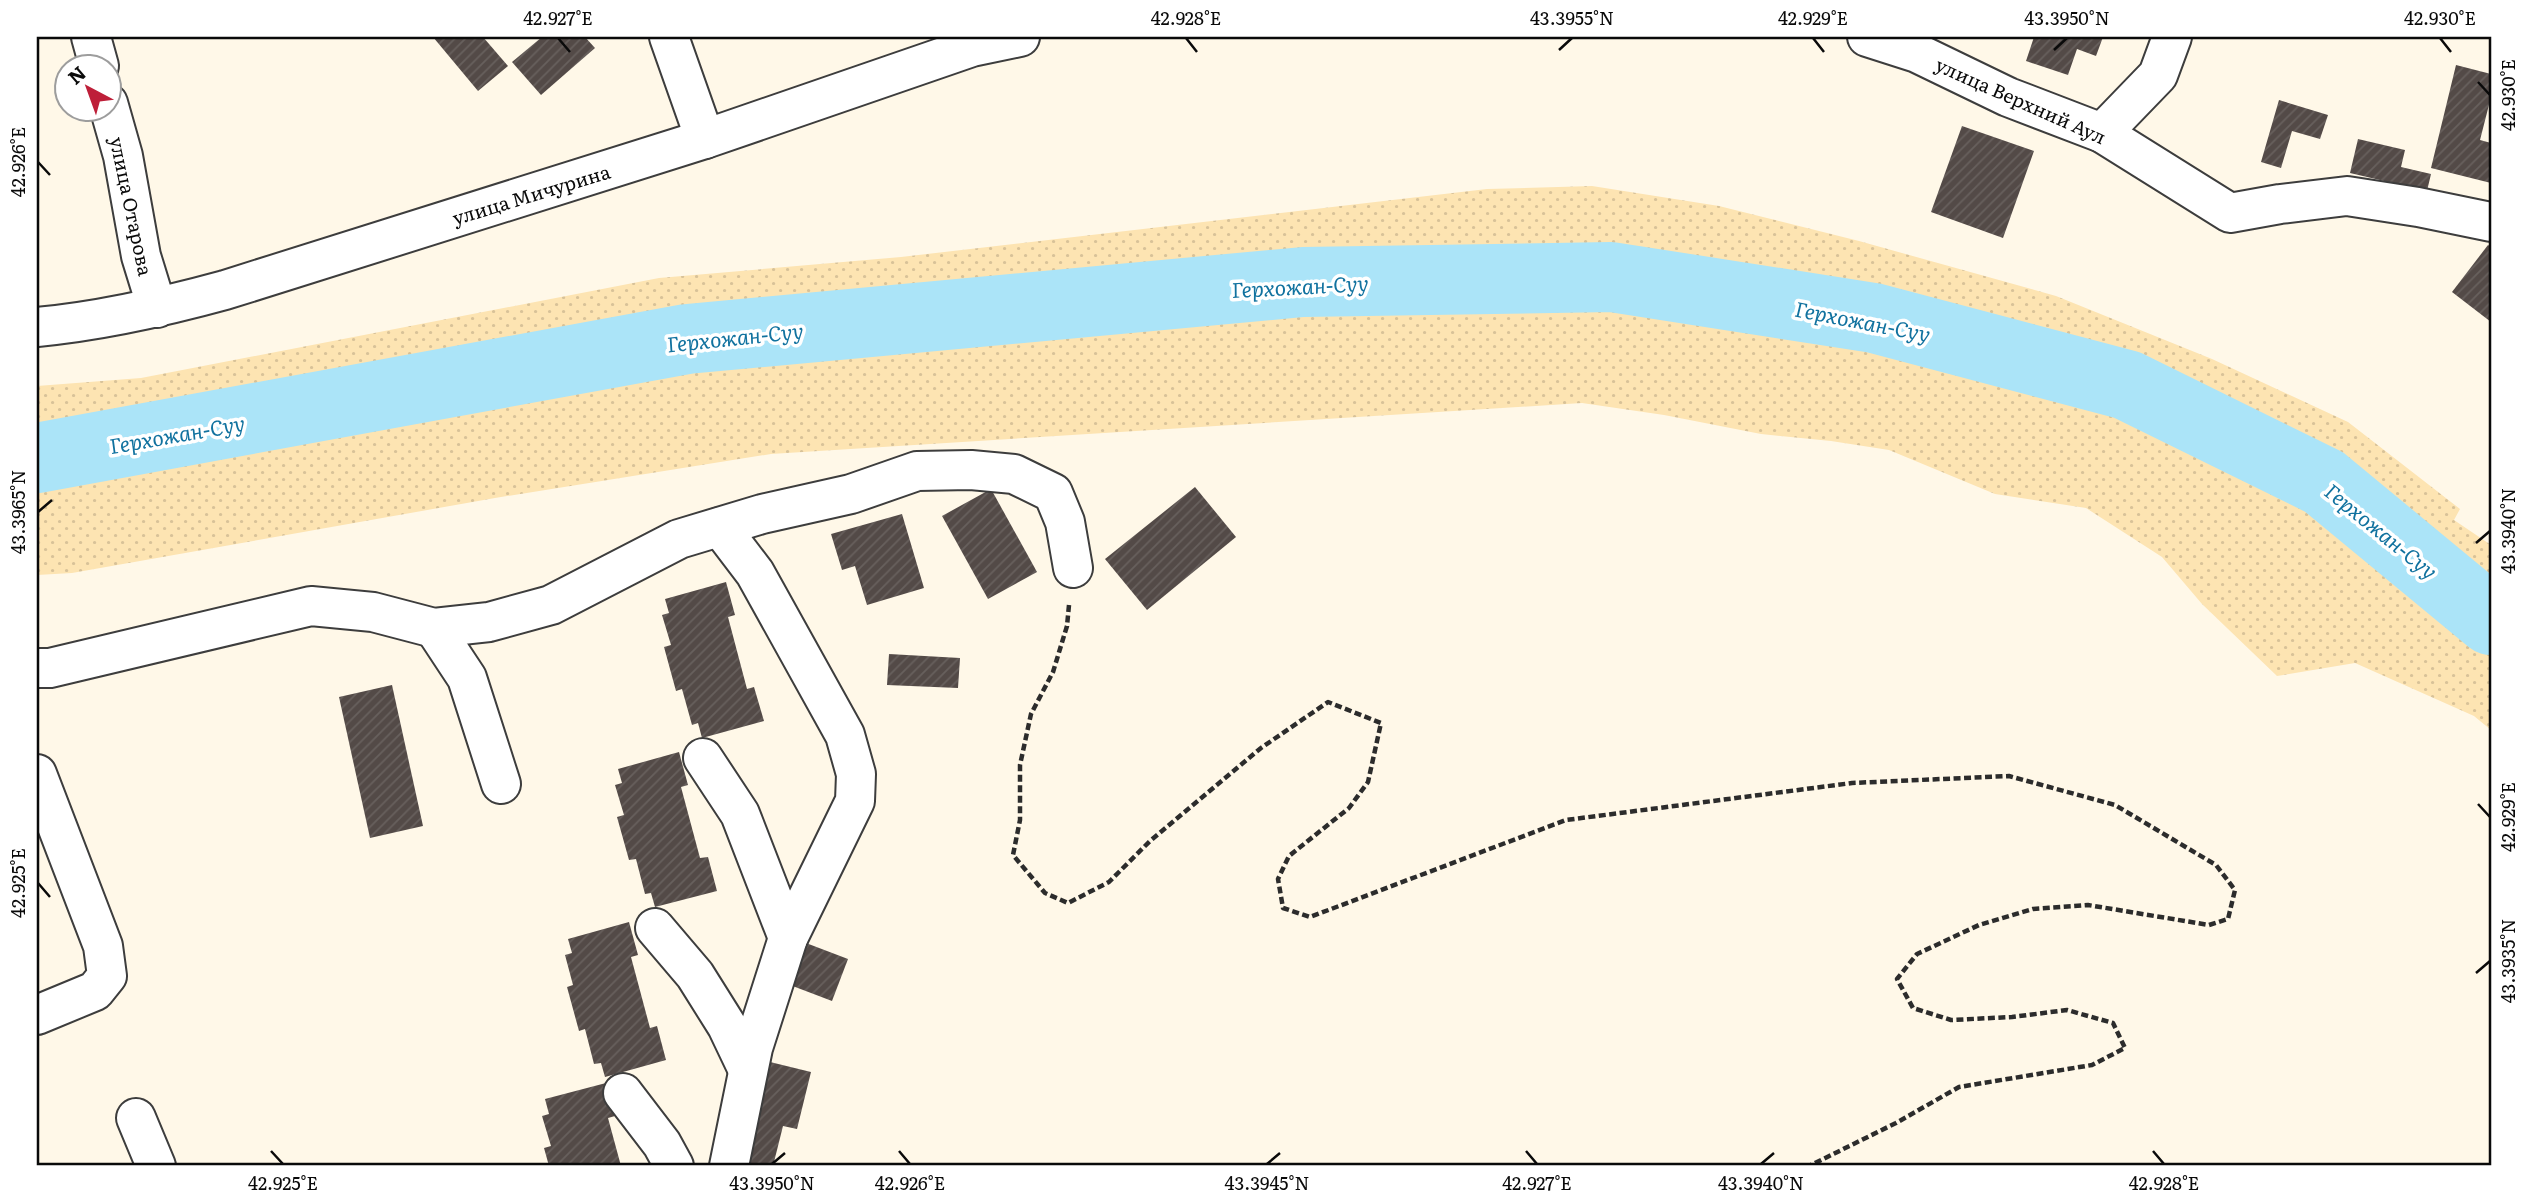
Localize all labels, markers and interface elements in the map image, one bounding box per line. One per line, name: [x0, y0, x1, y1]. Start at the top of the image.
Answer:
text: 42.927°E: [523, 4, 593, 31]
text: 42.928°E: [1151, 4, 1221, 31]
text: 43.3955°N: [1530, 4, 1614, 31]
text: 42.929°E: [1778, 4, 1848, 31]
text: 43.3950°N: [2024, 4, 2110, 31]
text: 42.930°E: [2404, 4, 2476, 31]
street label: улица Верхний Аул: [1931, 50, 2111, 150]
north arrow: [52, 52, 122, 122]
text: N: [61, 59, 91, 90]
text: 42.930°E: [2494, 59, 2521, 131]
text: 42.926°E: [4, 127, 31, 197]
street label: улица Отарова: [104, 134, 161, 279]
street label: улица Мичурина: [448, 156, 614, 231]
water label: Герхожан-Суу: [1231, 266, 1369, 304]
water label: Герхожан-Суу: [1793, 292, 1933, 348]
water label: Герхожан-Суу: [665, 313, 805, 359]
water label: Герхожан-Суу: [107, 406, 247, 460]
text: 43.3965°N: [4, 470, 31, 554]
water label: Герхожан-Суу: [2319, 475, 2445, 585]
text: 43.3940°N: [2494, 488, 2521, 574]
text: 42.929°E: [2494, 782, 2521, 852]
text: 42.925°E: [4, 848, 31, 918]
text: 43.3935°N: [2494, 919, 2521, 1003]
text: 42.925°E: [248, 1169, 318, 1196]
text: 43.3950°N: [729, 1169, 815, 1196]
text: 42.926°E: [875, 1169, 945, 1196]
text: 43.3945°N: [1225, 1169, 1309, 1196]
text: 42.927°E: [1502, 1169, 1572, 1196]
text: 43.3940°N: [1718, 1169, 1804, 1196]
text: 42.928°E: [2129, 1169, 2199, 1196]

